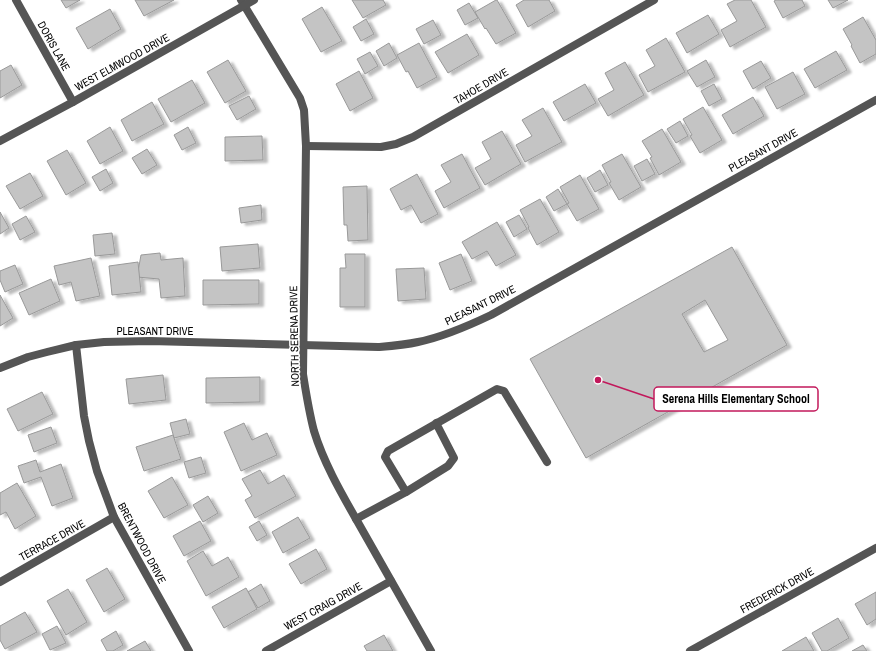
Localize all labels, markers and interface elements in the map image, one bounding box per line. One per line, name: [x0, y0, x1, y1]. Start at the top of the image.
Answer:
street label: DORIS LANE: [35, 19, 73, 73]
street label: WEST ELMWOOD DRIVE: [72, 30, 172, 94]
street label: TAHOE DRIVE: [451, 65, 511, 107]
street label: PLEASANT DRIVE: [726, 125, 800, 175]
street label: PLEASANT DRIVE: [442, 282, 518, 328]
street label: NORTH SERENA DRIVE: [286, 285, 302, 387]
street label: PLEASANT DRIVE: [116, 324, 194, 338]
callout: Serena Hills Elementary School: [654, 387, 818, 411]
text: Serena Hills Elementary School: [662, 391, 810, 407]
street label: BRENTWOOD DRIVE: [115, 500, 169, 586]
street label: TERRACE DRIVE: [17, 516, 87, 564]
street label: FREDERICK DRIVE: [738, 564, 816, 616]
street label: WEST CRAIG DRIVE: [282, 579, 364, 633]

